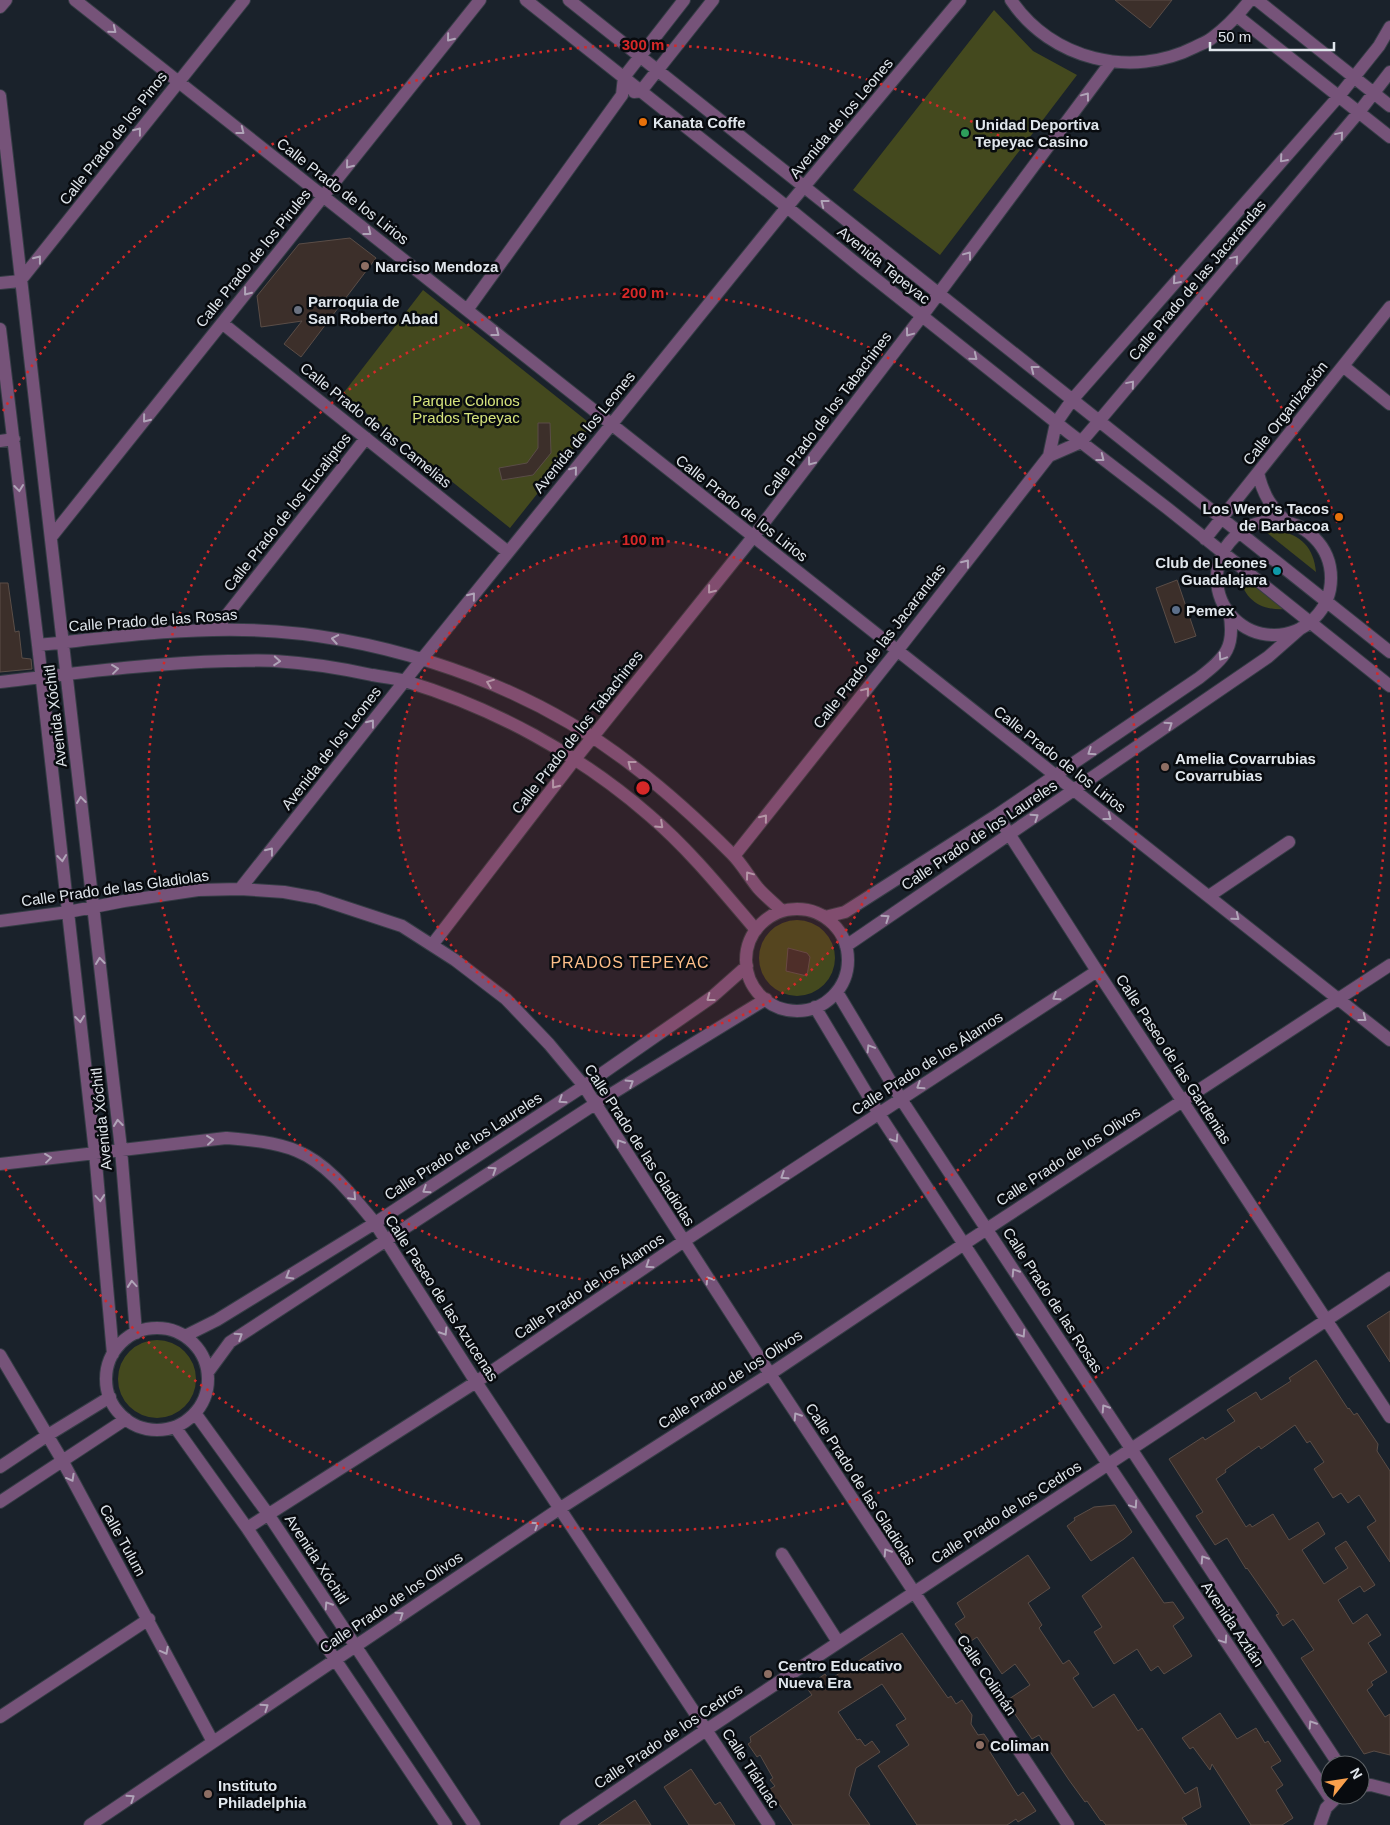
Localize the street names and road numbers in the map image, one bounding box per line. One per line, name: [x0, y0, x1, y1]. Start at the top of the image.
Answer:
street label: Avenida de los Leones: [786, 55, 896, 181]
street label: Calle Prado de los Pinos: [56, 68, 170, 208]
street label: Calle Prado de los Lirios: [274, 134, 412, 248]
street label: Calle Prado de los Pirules: [192, 186, 314, 330]
street label: Calle Prado de las Jacarandas: [1125, 196, 1269, 364]
street label: Avenida Tepeyac: [834, 223, 934, 308]
street label: Calle Prado de los Tabachines: [759, 328, 895, 500]
street label: Calle Organización: [1239, 358, 1331, 468]
street label: Calle Prado de las Camelias: [297, 359, 455, 491]
street label: Avenida de los Leones: [530, 368, 638, 496]
street label: Calle Prado de los Eucaliptos: [220, 430, 354, 594]
street label: Calle Prado de los Lirios: [673, 451, 811, 565]
street label: Calle Prado de las Jacarandas: [809, 560, 949, 732]
street label: Calle Prado de las Rosas: [68, 606, 238, 634]
street label: Calle Prado de los Tabachines: [508, 647, 646, 817]
street label: Avenida Xóchitl: [40, 664, 70, 768]
street label: Avenida de los Leones: [278, 683, 384, 813]
street label: Calle Prado de los Lirios: [991, 702, 1129, 816]
street label: Calle Prado de los Laureles: [898, 776, 1060, 894]
street label: Calle Prado de las Gladiolas: [20, 866, 210, 910]
street label: Calle Paseo de las Gardenias: [1113, 971, 1235, 1147]
street label: Calle Prado de los Álamos: [848, 1008, 1006, 1118]
street label: Calle Prado de las Gladiolas: [581, 1061, 699, 1229]
street label: Avenida Xóchitl: [87, 1067, 115, 1171]
street label: Calle Prado de los Laureles: [381, 1089, 545, 1203]
street label: Calle Prado de los Olivos: [993, 1103, 1143, 1209]
street label: Calle Paseo de las Azucenas: [382, 1212, 502, 1384]
street label: Calle Prado de las Rosas: [1000, 1224, 1106, 1376]
street label: Calle Prado de los Álamos: [511, 1230, 667, 1342]
street label: Calle Prado de los Olivos: [655, 1326, 805, 1432]
street label: Calle Prado de las Gladiolas: [802, 1400, 920, 1568]
street label: Calle Prado de los Cedros: [928, 1457, 1084, 1567]
street label: Calle Tulum: [96, 1501, 150, 1579]
street label: Avenida Xóchitl: [282, 1511, 352, 1607]
street label: Calle Prado de los Olivos: [316, 1548, 466, 1656]
street label: Avenida Aztlán: [1198, 1578, 1268, 1670]
street label: Calle Colimán: [954, 1632, 1020, 1718]
street label: Calle Prado de los Cedros: [591, 1680, 745, 1792]
street label: Calle Tláhuac: [719, 1725, 783, 1811]

